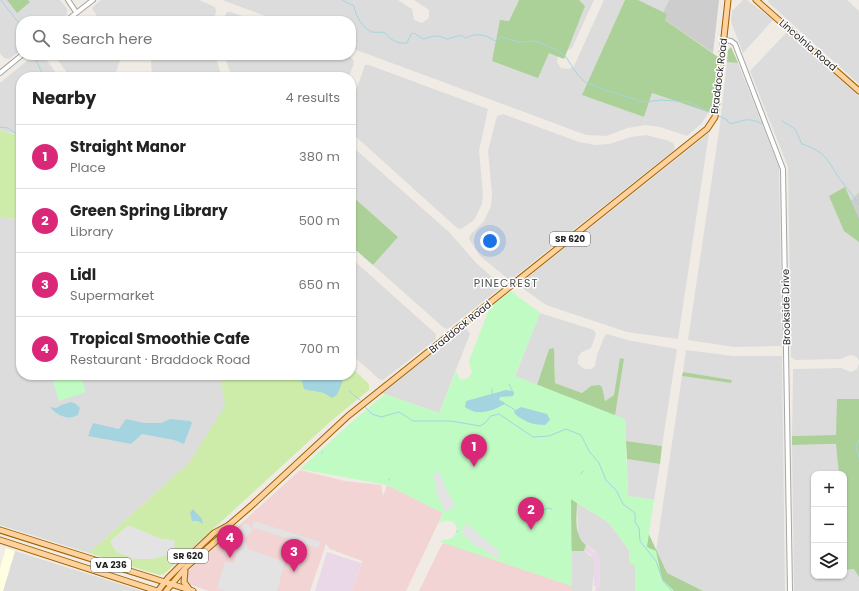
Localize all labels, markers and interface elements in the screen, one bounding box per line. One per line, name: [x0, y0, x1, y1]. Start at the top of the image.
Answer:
search box: [16, 16, 356, 60]
street label: Lincolnia Road: [776, 16, 840, 74]
icon: search: [30, 27, 52, 49]
text: Search here: [62, 28, 152, 49]
street label: Braddock Road: [707, 37, 731, 115]
text: Nearby: [32, 86, 96, 110]
text: 4 results: [286, 88, 340, 107]
text: Straight Manor: [70, 136, 186, 157]
text: 1: [43, 147, 47, 166]
text: 380 m: [299, 147, 340, 166]
text: Place: [70, 158, 105, 177]
text: Green Spring Library: [70, 200, 228, 221]
text: 2: [41, 211, 49, 230]
text: 500 m: [299, 211, 340, 230]
text: Library: [70, 222, 113, 241]
your location: [480, 231, 500, 251]
road number: SR 620: [550, 232, 590, 246]
text: Lidl: [70, 264, 96, 285]
street label: Brookside Drive: [778, 269, 794, 345]
text: 3: [41, 275, 49, 294]
text: 650 m: [299, 275, 340, 294]
district label: PINECREST: [474, 275, 538, 291]
text: Supermarket: [70, 286, 154, 305]
street label: Braddock Road: [426, 297, 494, 357]
text: Tropical Smoothie Cafe: [70, 328, 250, 349]
text: 4: [41, 339, 49, 358]
text: 700 m: [300, 339, 340, 358]
text: Restaurant · Braddock Road: [70, 350, 250, 369]
pin: 1: [461, 434, 487, 467]
map controls: [811, 471, 847, 579]
button: +: [811, 471, 847, 507]
pin: 2: [518, 497, 544, 530]
button: −: [811, 507, 847, 543]
pin: 4: [217, 525, 243, 558]
pin: 3: [281, 539, 307, 572]
button: layers: [811, 543, 847, 579]
road number: SR 620: [168, 549, 208, 563]
road number: VA 236: [91, 558, 131, 572]

